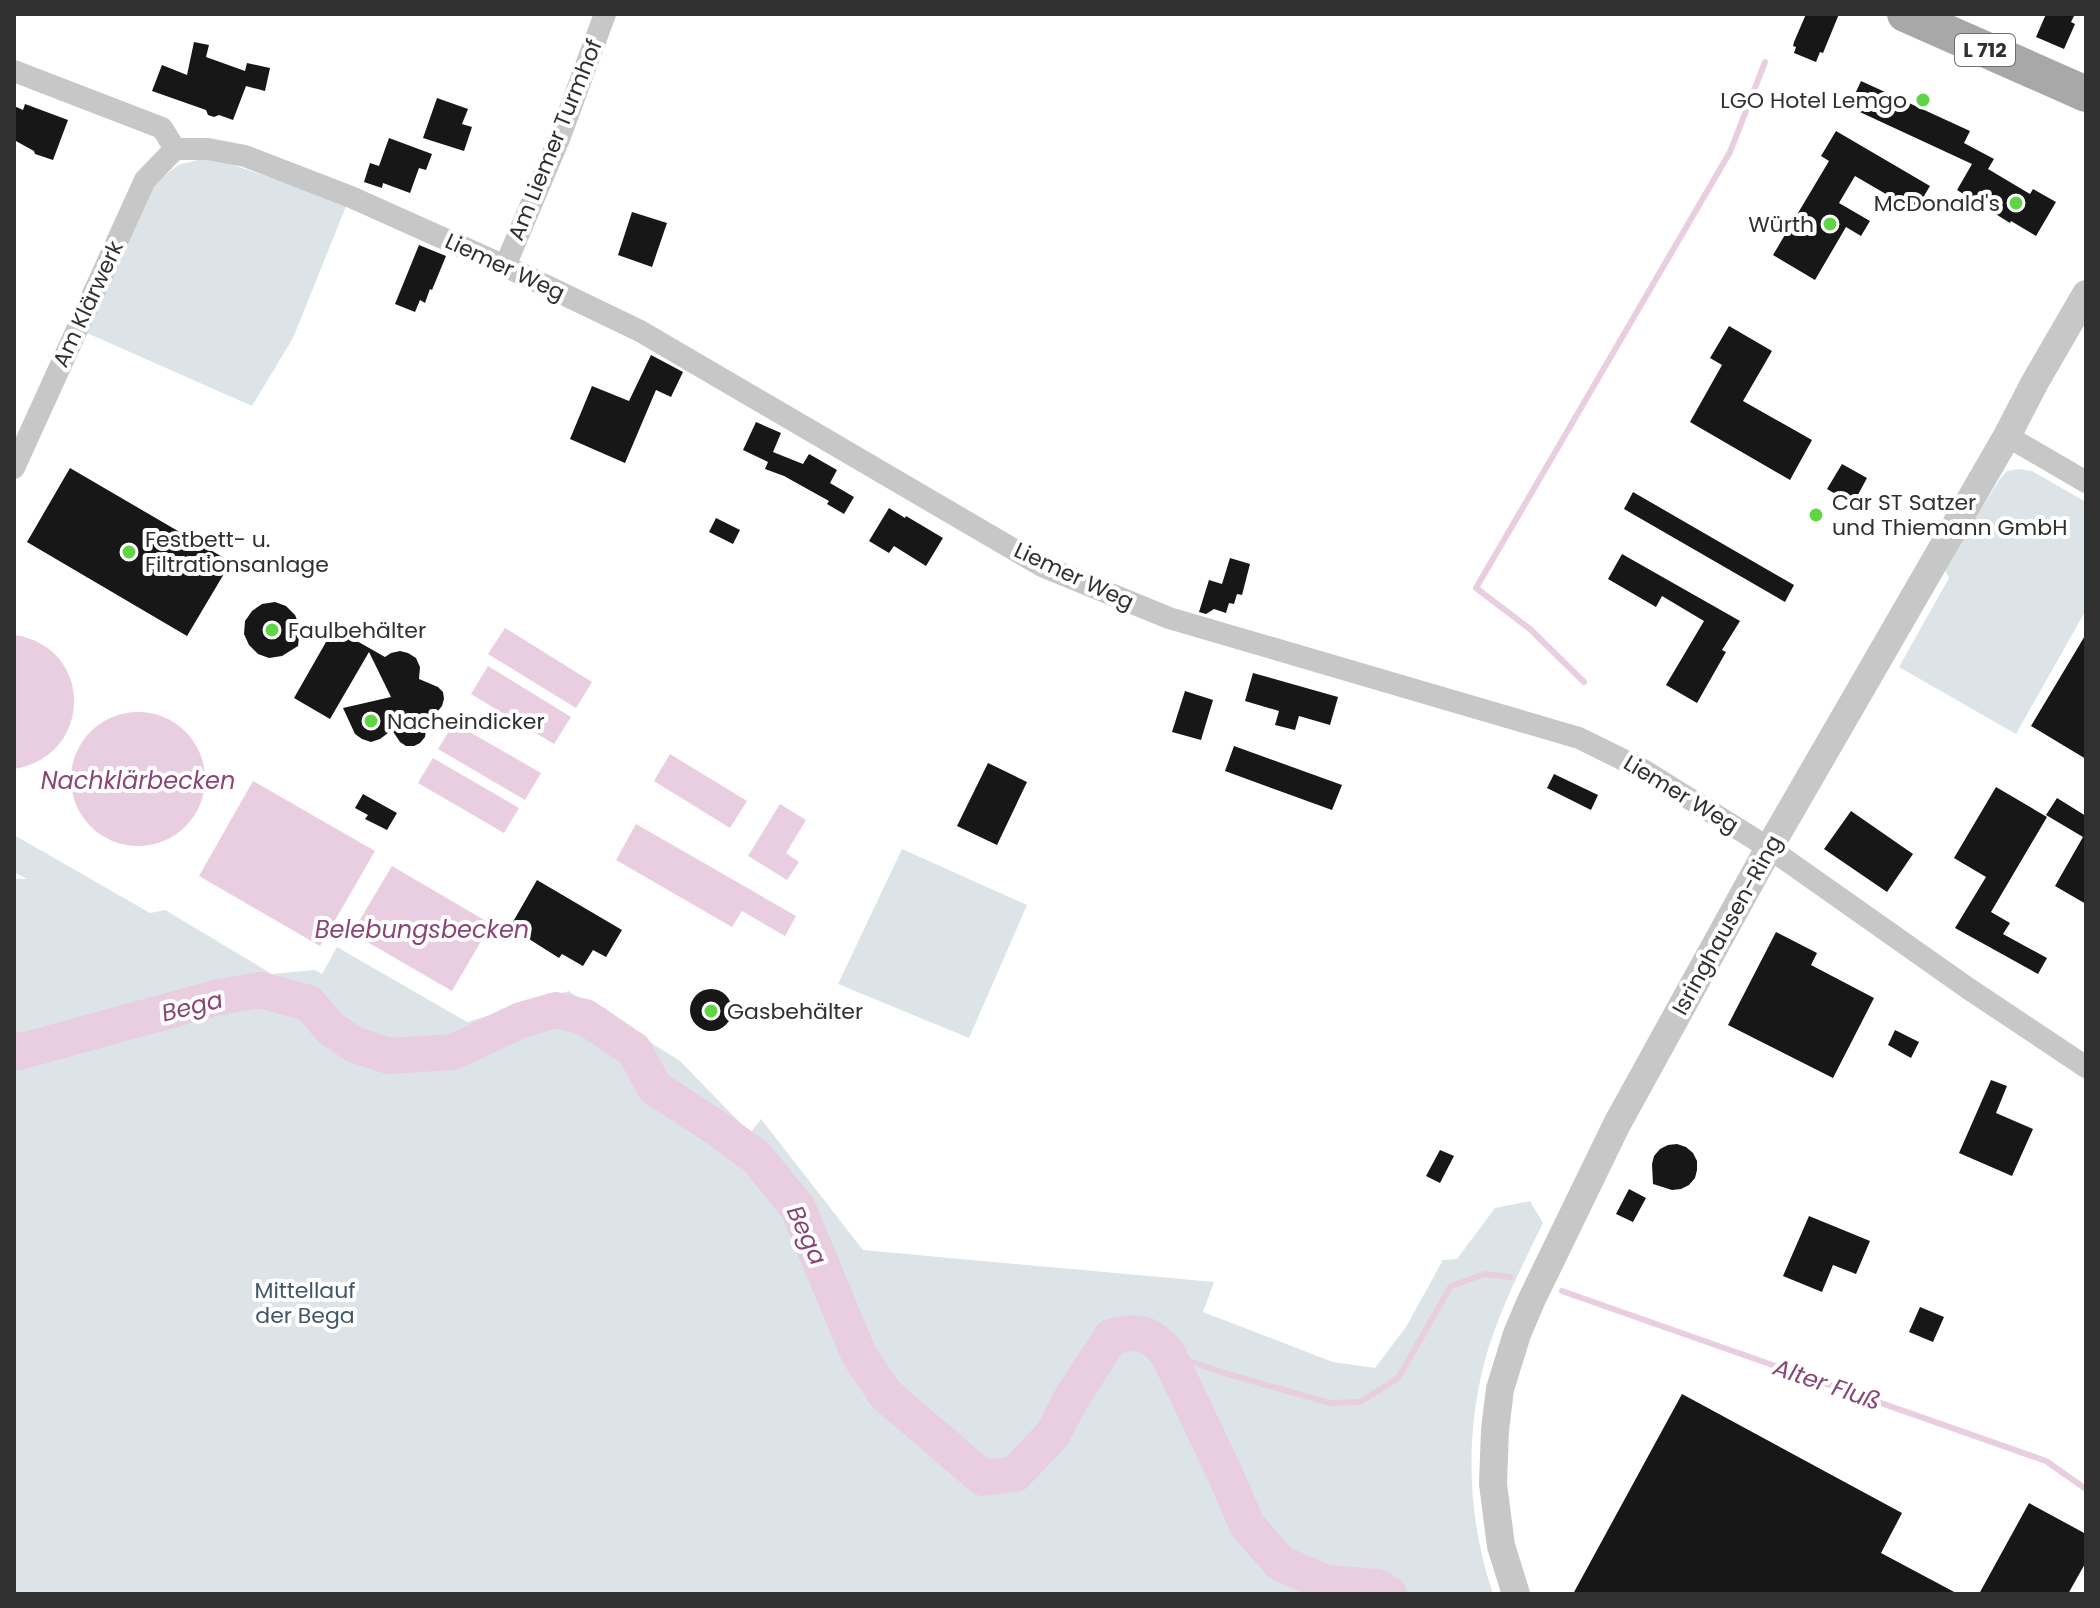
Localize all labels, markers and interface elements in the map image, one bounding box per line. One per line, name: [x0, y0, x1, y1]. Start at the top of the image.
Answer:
road number: L 712: [1955, 34, 2015, 66]
street label: Am Liemer Turmhof: [500, 35, 610, 245]
place label: LGO Hotel Lemgo: [1720, 85, 1907, 116]
marker: LGO Hotel Lemgo: [1914, 91, 1932, 109]
place label: McDonald's: [1874, 188, 2000, 219]
marker: McDonald's: [2007, 194, 2025, 212]
place label: Würth: [1748, 209, 1814, 240]
marker: Würth: [1821, 215, 1839, 233]
street label: Liemer Weg: [440, 226, 570, 308]
street label: Am Klärwerk: [45, 235, 131, 372]
place label: Car ST Satzer und Thiemann GmbH: [1832, 487, 2067, 543]
marker: Car ST Satzer und Thiemann GmbH: [1807, 506, 1825, 524]
place label: Festbett- u. Filtrationsanlage: [145, 524, 329, 580]
street label: Liemer Weg: [1009, 535, 1139, 617]
marker: Festbett- u. Filtrationsanlage: [120, 543, 138, 561]
place label: Faulbehälter: [288, 615, 426, 646]
marker: Faulbehälter: [263, 621, 281, 639]
place label: Nacheindicker: [387, 706, 545, 737]
marker: Nacheindicker: [362, 712, 380, 730]
street label: Liemer Weg: [1618, 748, 1744, 840]
water label: Nachklärbecken: [41, 764, 235, 797]
street label: Isringhausen-Ring: [1665, 829, 1789, 1021]
water label: Belebungsbecken: [315, 913, 529, 946]
water label: Bega: [158, 982, 226, 1030]
place label: Gasbehälter: [727, 996, 863, 1027]
marker: Gasbehälter: [702, 1002, 720, 1020]
water label: Bega: [779, 1200, 835, 1270]
park label: Mittellauf der Bega: [254, 1275, 356, 1331]
water label: Alter Fluß: [1768, 1350, 1885, 1418]

